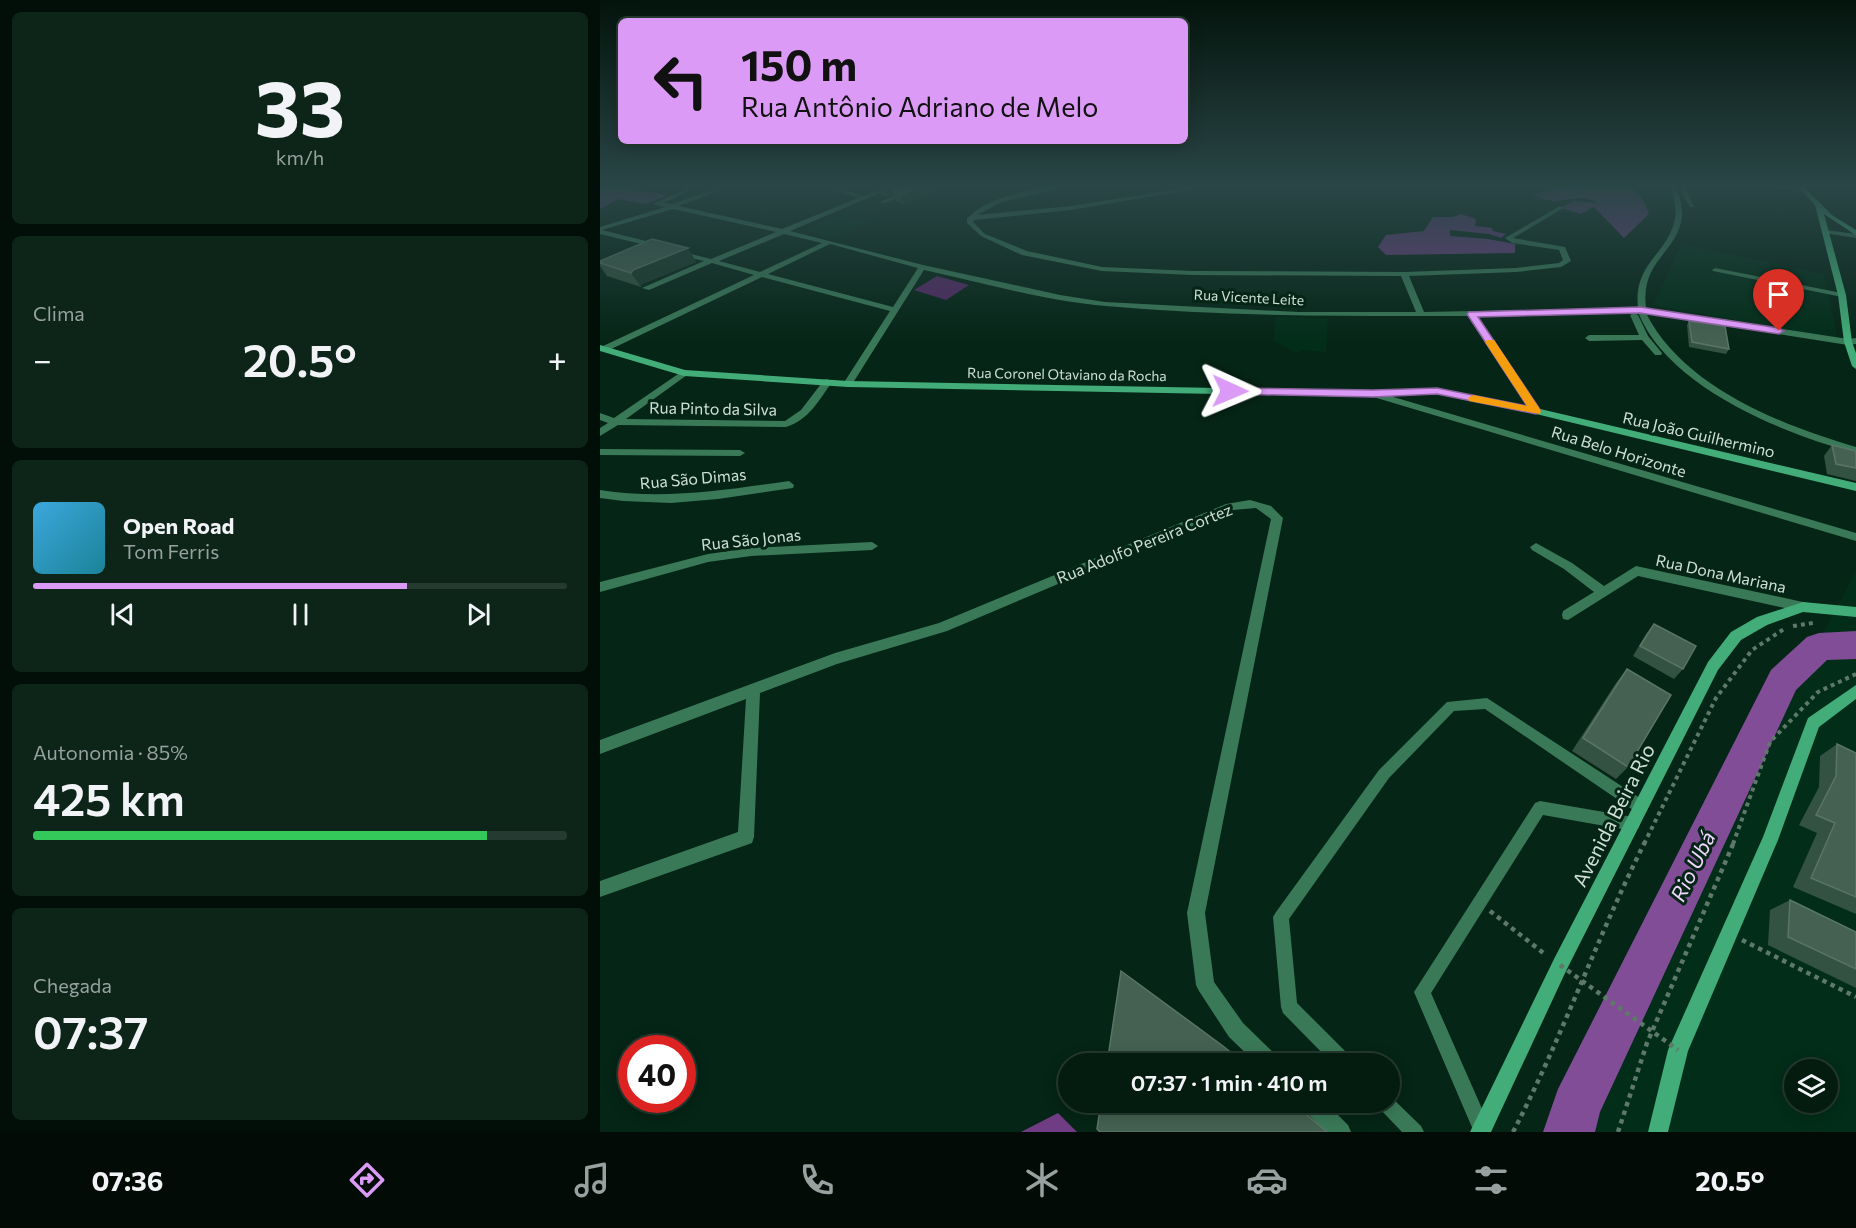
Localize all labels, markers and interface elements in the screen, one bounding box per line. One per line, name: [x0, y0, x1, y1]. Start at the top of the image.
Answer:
text: 150 m: [741, 38, 857, 90]
icon: left: [642, 42, 720, 120]
text: 33: [255, 58, 345, 153]
text: Rua Antônio Adriano de Melo: [741, 90, 1098, 123]
text: km/h: [276, 145, 324, 169]
pin: [1753, 269, 1804, 331]
icon: arrive: [1762, 278, 1795, 311]
street label: Rua Vicente Leite: [1193, 286, 1305, 308]
text: Clima: [33, 301, 85, 325]
text: 20.5°: [243, 331, 357, 386]
text: −: [33, 338, 52, 379]
text: +: [548, 338, 567, 379]
position arrow: [1198, 359, 1262, 423]
street label: Rua Coronel Otaviano da Rocha: [967, 364, 1167, 384]
street label: Rua Pinto da Silva: [649, 397, 777, 419]
street label: Rua João Guilhermino: [1621, 407, 1777, 461]
street label: Rua Belo Horizonte: [1549, 421, 1689, 481]
street label: Rua São Dimas: [639, 464, 747, 492]
street label: Rua Adolfo Pereira Cortez: [1054, 499, 1234, 587]
text: Open Road: [123, 512, 234, 539]
street label: Rua São Jonas: [700, 524, 802, 554]
text: Tom Ferris: [123, 539, 219, 563]
street label: Rua Dona Mariana: [1654, 550, 1788, 596]
icon: previous: [106, 598, 139, 631]
icon: pause: [284, 598, 317, 631]
icon: next: [462, 598, 495, 631]
text: Autonomia · 85%: [33, 740, 188, 764]
street label: Avenida Beira Rio: [1567, 740, 1659, 890]
text: 425 km: [33, 770, 185, 825]
water label: Rio Ubá: [1664, 826, 1720, 905]
text: Chegada: [33, 973, 112, 997]
text: 07:37: [33, 1003, 148, 1058]
speed limit sign: 40: [618, 1035, 696, 1113]
map controls: [1784, 1059, 1838, 1113]
button: layers: [1784, 1059, 1838, 1113]
text: 07:37 · 1 min · 410 m: [1131, 1069, 1327, 1096]
icon: directions: [346, 1159, 388, 1201]
icon: music: [571, 1159, 613, 1201]
icon: phone: [796, 1159, 838, 1201]
icon: climate: [1021, 1159, 1063, 1201]
icon: car: [1246, 1159, 1288, 1201]
icon: filters: [1470, 1159, 1512, 1201]
text: 07:36: [91, 1164, 163, 1197]
text: 20.5°: [1695, 1164, 1765, 1197]

